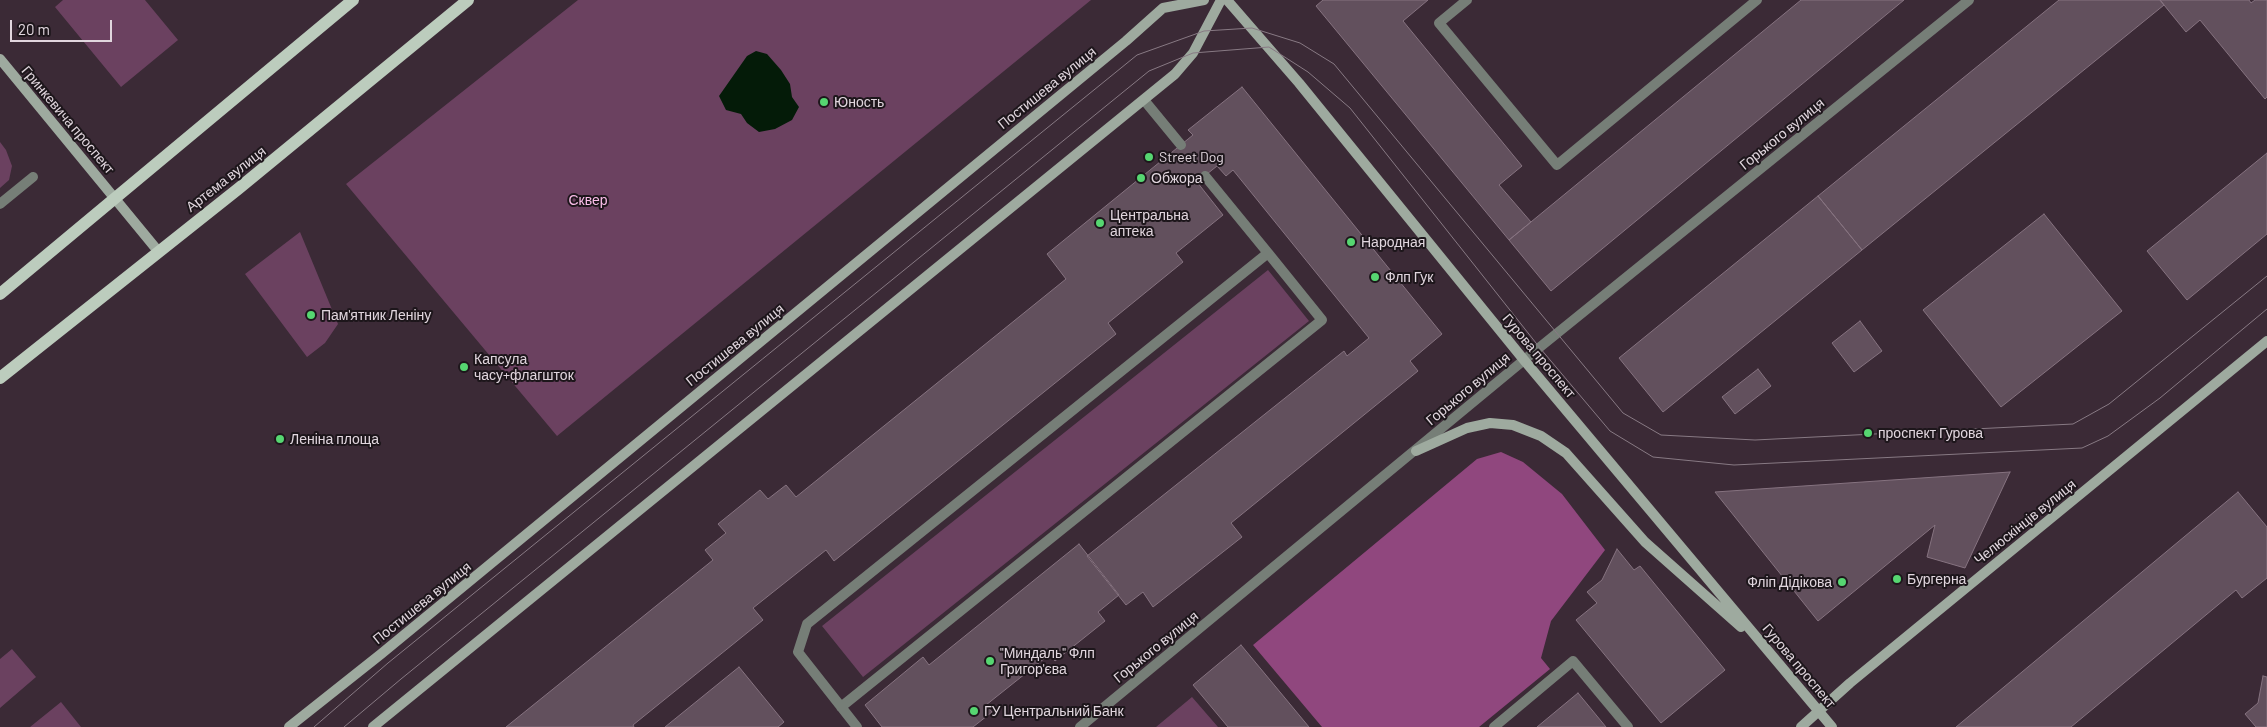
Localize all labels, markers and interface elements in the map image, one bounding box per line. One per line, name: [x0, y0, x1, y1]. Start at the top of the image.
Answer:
scale bar: [12, 10, 115, 42]
text: 20 m: [18, 20, 50, 38]
street label: Постишева вулиця: [995, 43, 1099, 133]
street label: Гринкевича проспект: [18, 63, 118, 177]
place label: Юность: [834, 94, 884, 110]
street label: Горького вулиця: [1736, 95, 1828, 173]
marker: Юность: [818, 96, 830, 108]
street label: Артема вулиця: [183, 143, 269, 215]
place label: Street Dog: [1159, 149, 1224, 165]
marker: Street Dog: [1143, 151, 1155, 163]
place label: Обжора: [1151, 170, 1202, 186]
marker: Обжора: [1135, 172, 1147, 184]
park label: Сквер: [568, 192, 608, 208]
place label: Центральна аптека: [1110, 207, 1189, 240]
marker: Центральна аптека: [1094, 217, 1106, 229]
place label: Народная: [1361, 234, 1425, 250]
marker: Народная: [1345, 236, 1357, 248]
place label: Флп Гук: [1385, 269, 1433, 285]
marker: Флп Гук: [1369, 271, 1381, 283]
street label: Постишева вулиця: [683, 300, 787, 390]
place label: Пам'ятник Леніну: [321, 307, 431, 323]
marker: Пам'ятник Леніну: [305, 309, 317, 321]
street label: Гурова проспект: [1499, 310, 1579, 402]
street label: Горького вулиця: [1423, 349, 1513, 429]
place label: Капсула часу+флагшток: [474, 351, 574, 384]
marker: Капсула часу+флагшток: [458, 361, 470, 373]
place label: проспект Гурова: [1878, 425, 1983, 441]
marker: проспект Гурова: [1862, 427, 1874, 439]
place label: Леніна площа: [290, 431, 379, 447]
marker: Леніна площа: [274, 433, 286, 445]
street label: Челюскінців вулиця: [1971, 476, 2079, 568]
street label: Постишева вулиця: [370, 558, 474, 648]
place label: Бургерна: [1907, 571, 1966, 587]
marker: Бургерна: [1891, 573, 1903, 585]
place label: Фліп Дідікова: [1747, 574, 1832, 590]
marker: Фліп Дідікова: [1836, 576, 1848, 588]
street label: Горького вулиця: [1110, 608, 1202, 686]
street label: Гурова проспект: [1759, 620, 1839, 712]
place label: "Миндаль" Флп Григор'єва: [1000, 645, 1095, 678]
marker: "Миндаль" Флп Григор'єва: [984, 655, 996, 667]
place label: ГУ Центральний Банк: [984, 703, 1124, 719]
marker: ГУ Центральний Банк: [968, 705, 980, 717]

